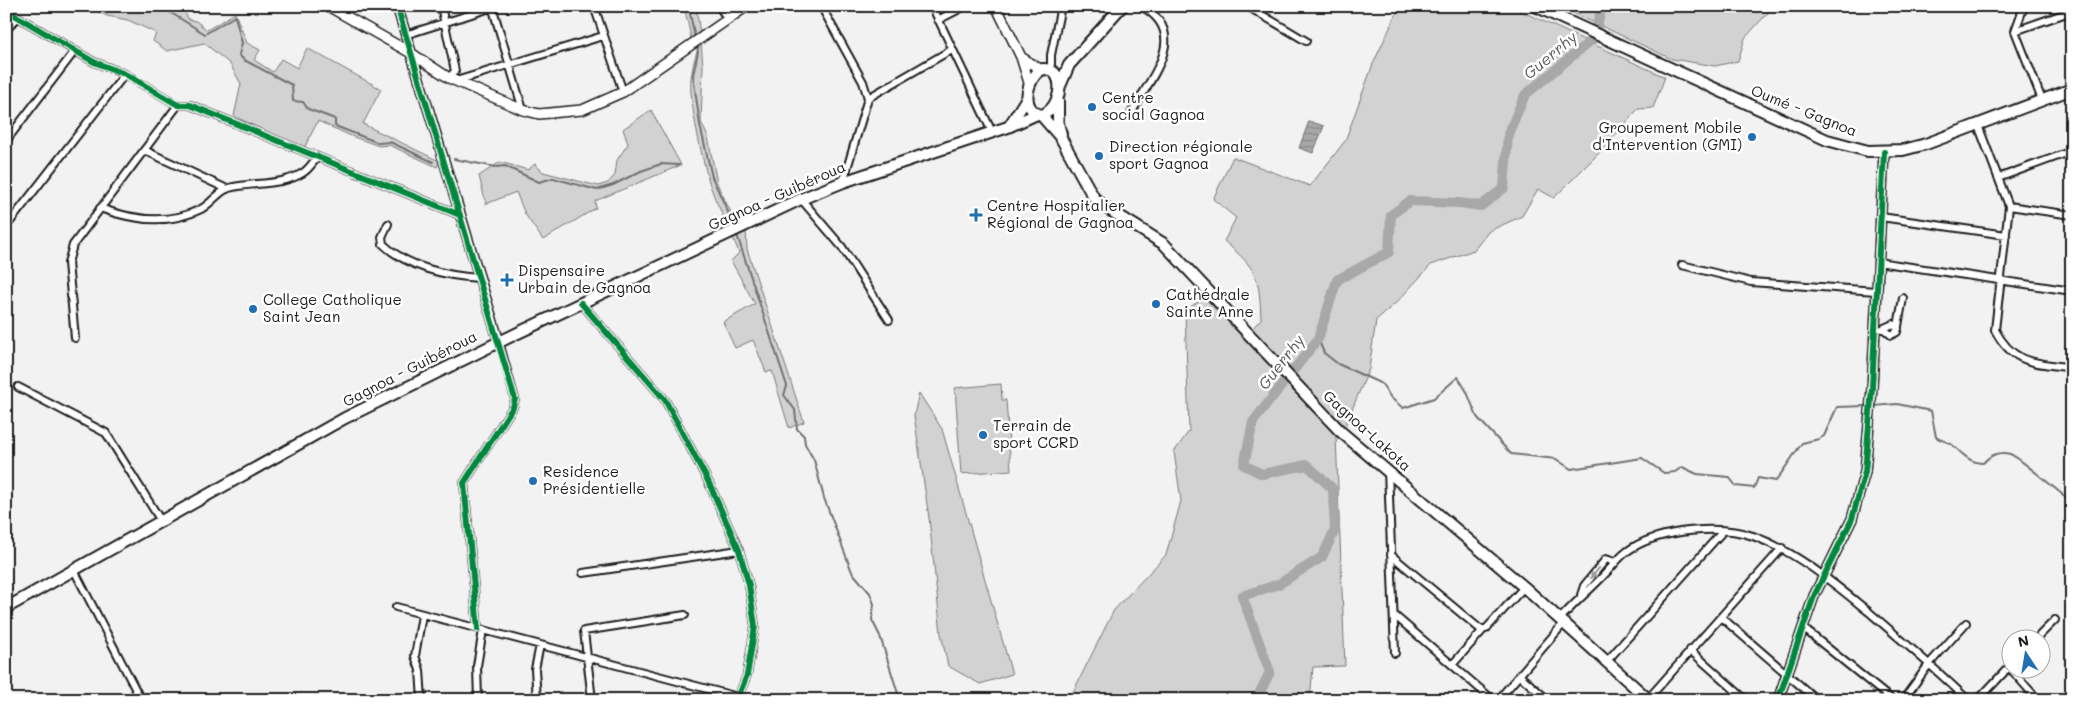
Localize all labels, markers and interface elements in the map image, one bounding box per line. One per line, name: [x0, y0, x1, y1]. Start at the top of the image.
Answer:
water label: Guerrhy: [1518, 26, 1581, 83]
street label: Oumé - Gagnoa: [1748, 80, 1860, 141]
place label: Centre social Gagnoa: [1102, 87, 1205, 124]
marker: Centre social Gagnoa: [1086, 101, 1098, 113]
place label: Groupement Mobile d'Intervention (GMI): [1592, 117, 1742, 154]
marker: Groupement Mobile d'Intervention (GMI): [1746, 131, 1758, 143]
place label: Direction régionale sport Gagnoa: [1109, 136, 1253, 173]
marker: Direction régionale sport Gagnoa: [1093, 150, 1105, 162]
street label: Gagnoa - Guibéroua: [705, 156, 848, 234]
place label: Centre Hospitalier Régional de Gagnoa: [987, 195, 1134, 232]
marker: Centre Hospitalier Régional de Gagnoa: [969, 208, 983, 222]
place label: Dispensaire Urbain de Gagnoa: [518, 260, 651, 297]
marker: Dispensaire Urbain de Gagnoa: [500, 273, 514, 287]
place label: Cathédrale Sainte Anne: [1166, 284, 1254, 321]
place label: College Catholique Saint Jean: [263, 289, 402, 326]
marker: Cathédrale Sainte Anne: [1150, 298, 1162, 310]
marker: College Catholique Saint Jean: [247, 303, 259, 315]
street label: Gagnoa - Guibéroua: [339, 326, 480, 411]
water label: Guerrhy: [1253, 330, 1309, 393]
street label: Gagnoa-Lakota: [1319, 385, 1416, 475]
place label: Terrain de sport CCRD: [993, 415, 1079, 452]
marker: Terrain de sport CCRD: [977, 429, 989, 441]
place label: Residence Présidentielle: [543, 461, 646, 498]
marker: Residence Présidentielle: [527, 475, 539, 487]
one-way arrow: [1589, 566, 1600, 579]
north arrow: [2000, 628, 2050, 678]
text: N: [2016, 630, 2030, 651]

